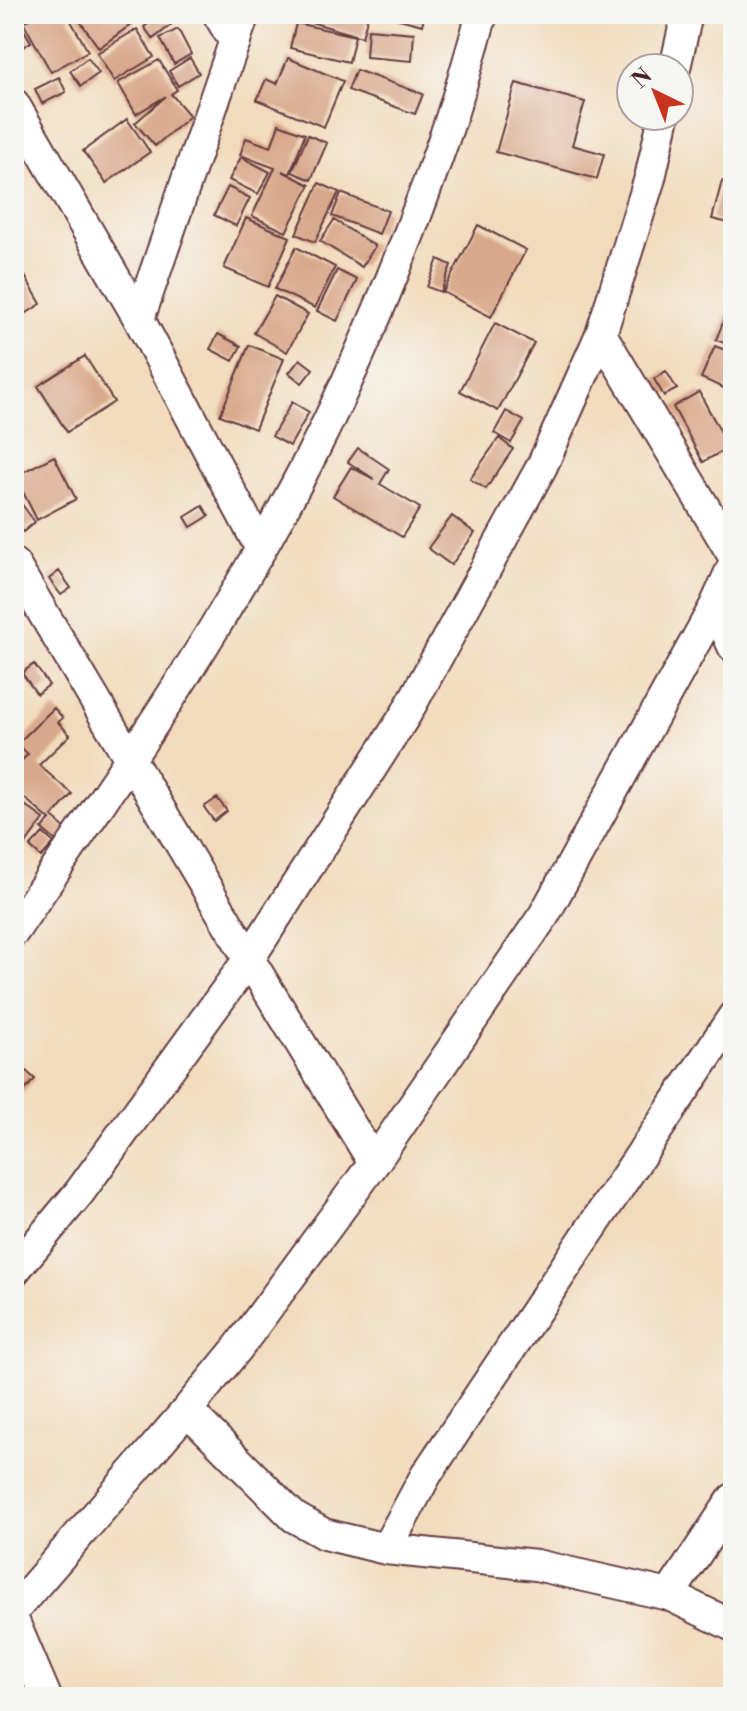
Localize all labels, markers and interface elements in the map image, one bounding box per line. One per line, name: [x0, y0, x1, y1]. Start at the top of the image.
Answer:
north arrow: [615, 52, 695, 132]
text: N: [627, 62, 658, 94]

